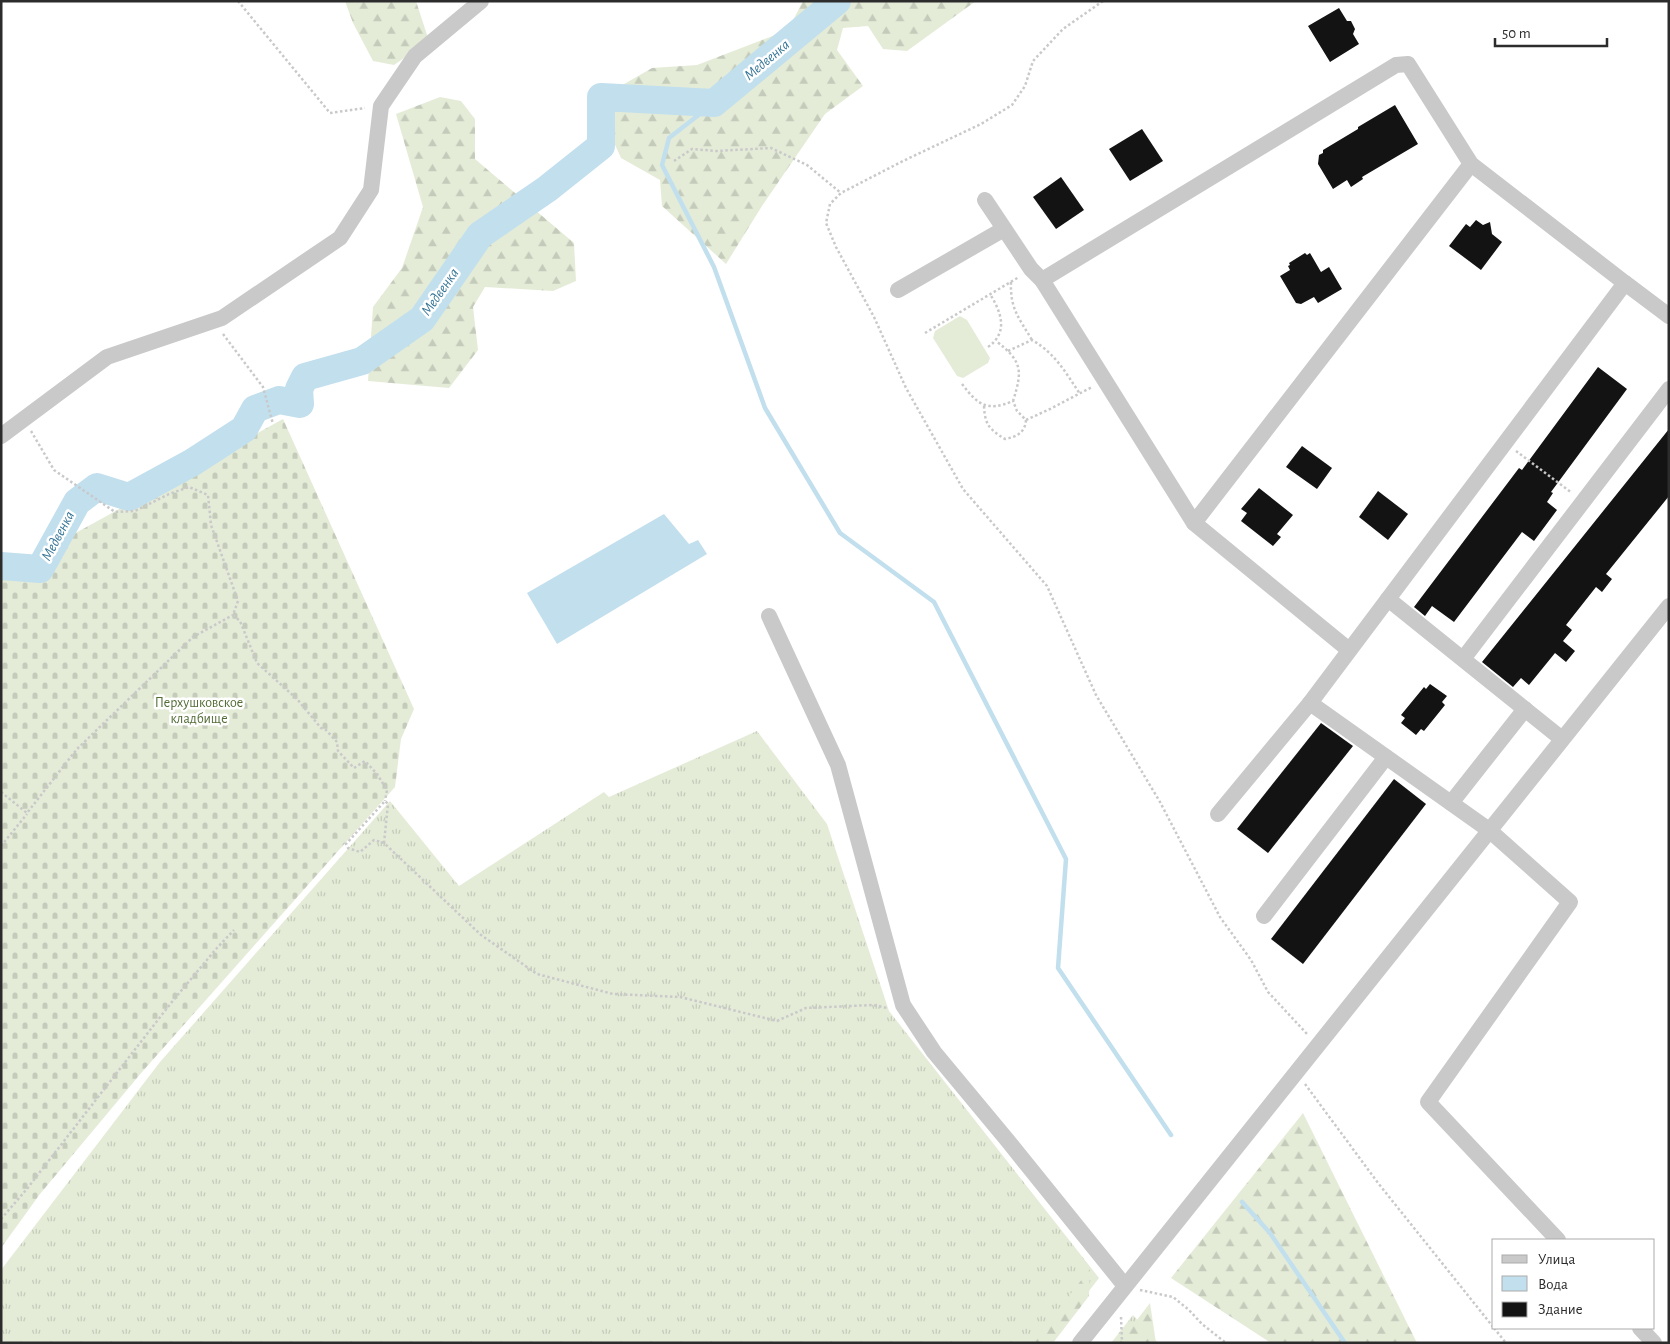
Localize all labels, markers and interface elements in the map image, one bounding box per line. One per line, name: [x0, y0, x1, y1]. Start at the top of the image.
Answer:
scale bar: [1495, 15, 1608, 47]
text: 50 m: [1502, 26, 1531, 41]
water label: Медвенка: [742, 37, 792, 83]
water label: Медвенка: [418, 266, 462, 318]
water label: Медвенка: [39, 509, 77, 563]
park label: Перхушковское кладбище: [155, 696, 243, 726]
legend: [1492, 1239, 1655, 1329]
text: Улица: [1538, 1252, 1575, 1267]
text: Вода: [1538, 1277, 1568, 1292]
text: Здание: [1538, 1302, 1583, 1317]

